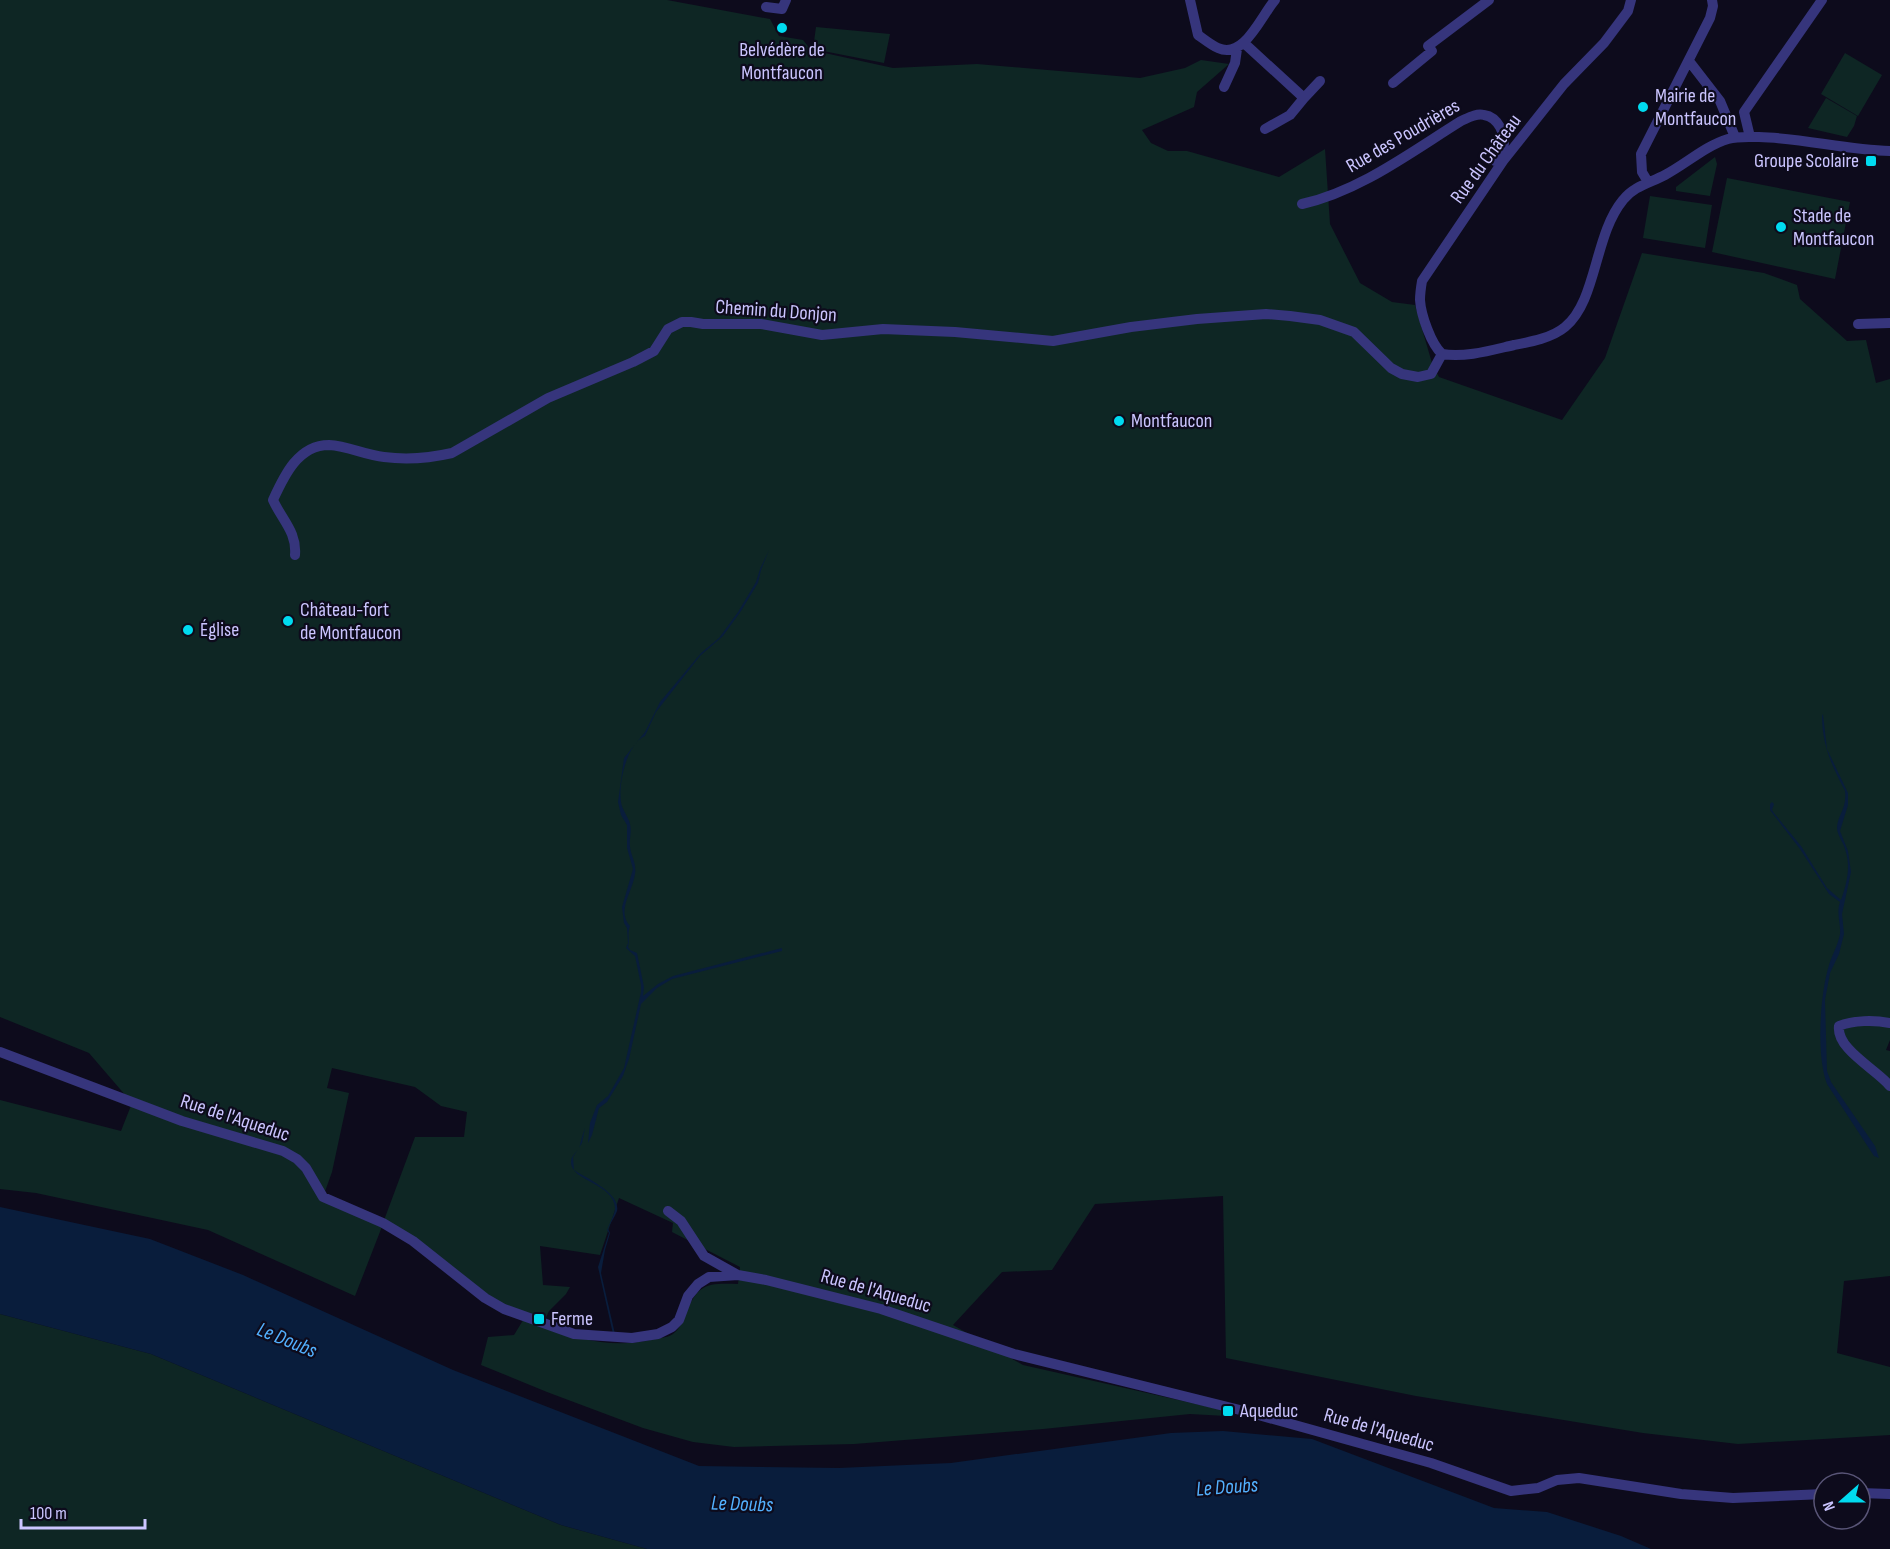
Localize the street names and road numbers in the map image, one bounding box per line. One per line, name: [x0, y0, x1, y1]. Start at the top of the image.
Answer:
street label: Rue des Poudrières: [1342, 94, 1464, 178]
street label: Rue du Château: [1446, 110, 1526, 208]
street label: Chemin du Donjon: [714, 295, 838, 327]
street label: Rue de l'Aqueduc: [177, 1089, 293, 1147]
street label: Rue de l'Aqueduc: [818, 1264, 934, 1318]
street label: Rue de l'Aqueduc: [1321, 1403, 1437, 1457]

